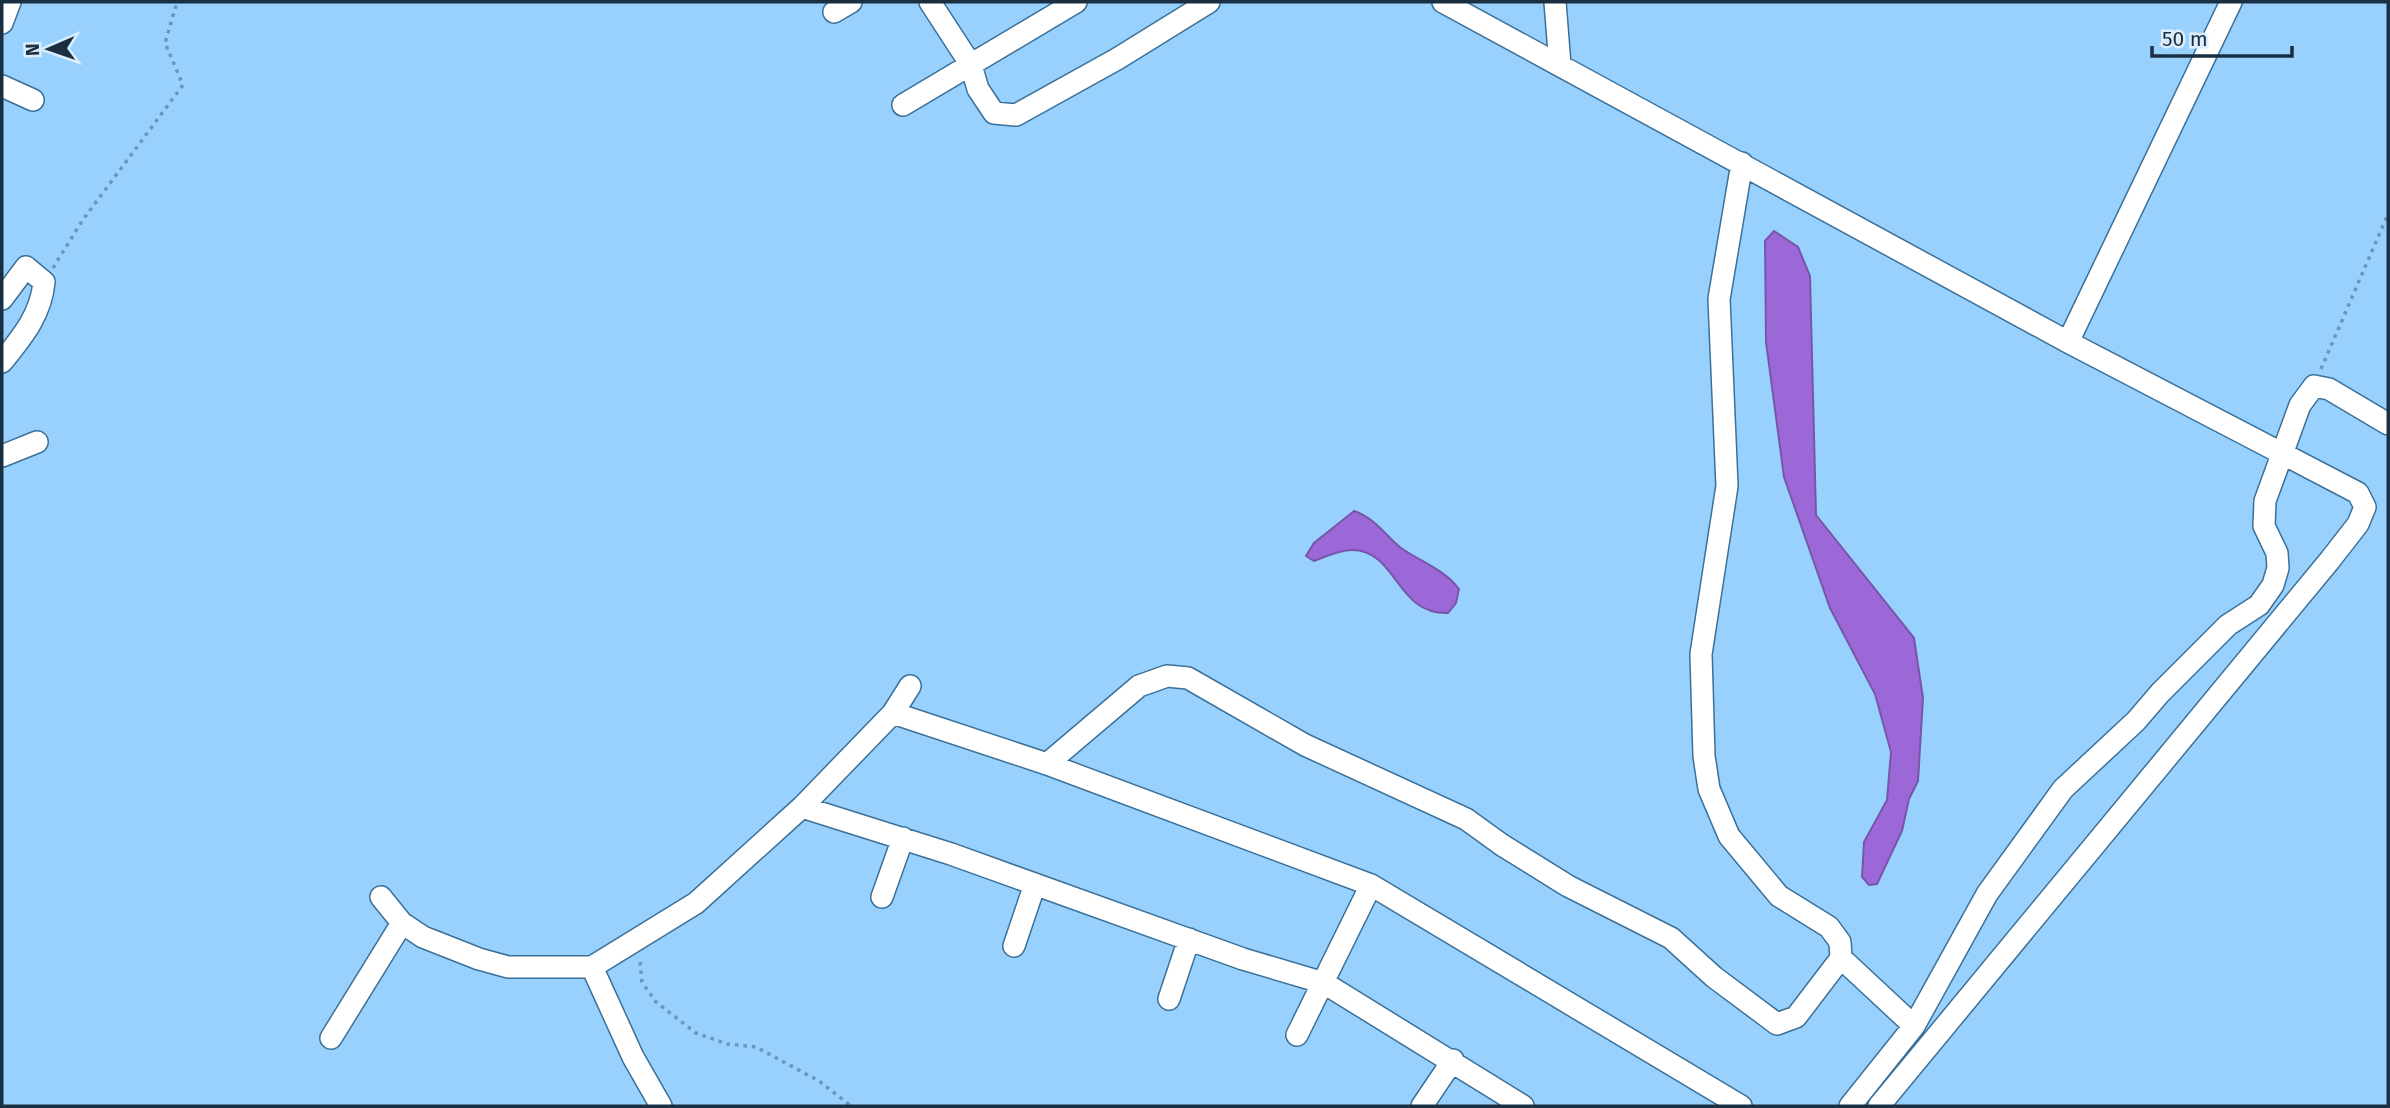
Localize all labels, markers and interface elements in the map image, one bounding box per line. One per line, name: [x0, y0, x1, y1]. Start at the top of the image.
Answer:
north arrow: [14, 14, 84, 84]
scale bar: [2152, 14, 2292, 58]
text: 50 m: [2162, 26, 2208, 52]
text: N: [21, 43, 44, 56]

